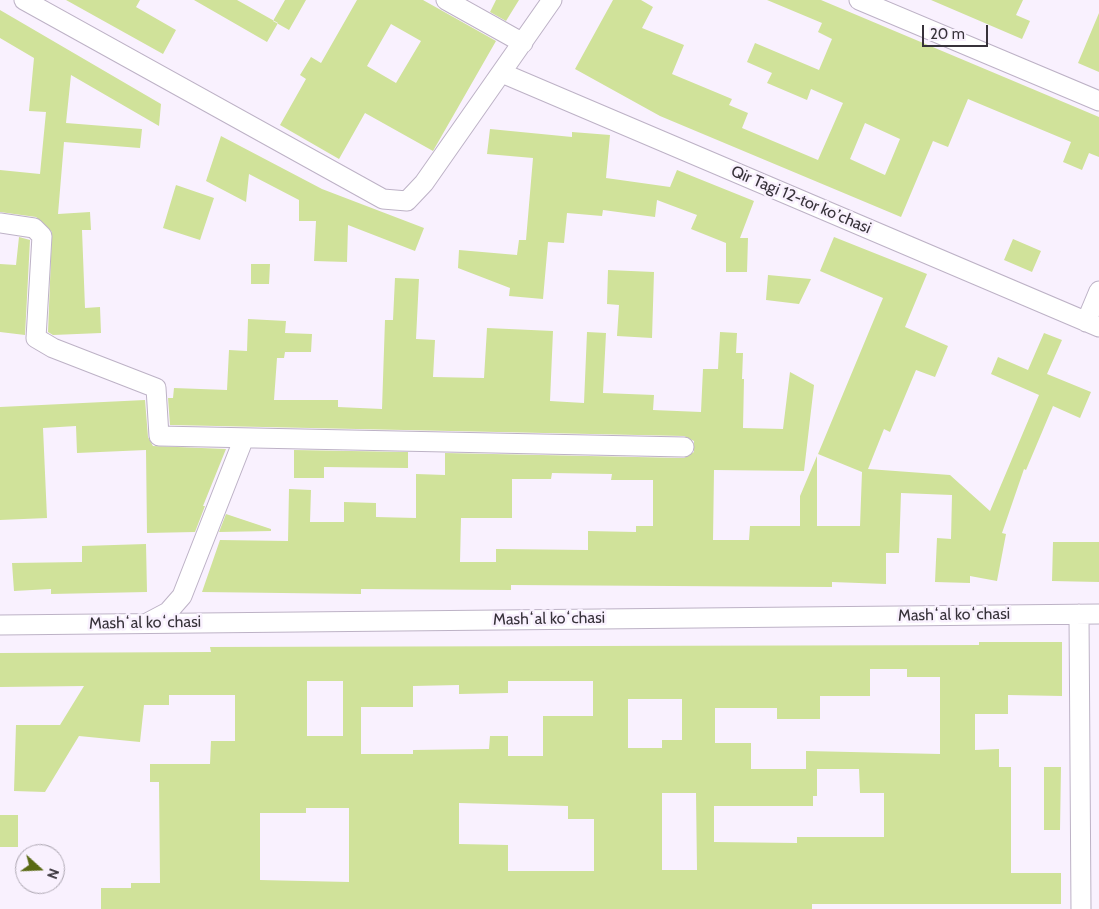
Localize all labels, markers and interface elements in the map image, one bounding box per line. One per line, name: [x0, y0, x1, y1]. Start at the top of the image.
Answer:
scale bar: [924, 15, 990, 47]
text: 20 m: [930, 25, 965, 43]
street label: Qir Tagi 12-tor koʼchasi: [728, 162, 874, 238]
street label: Mashʻal koʻchasi: [898, 604, 1010, 626]
street label: Mashʻal koʻchasi: [493, 608, 605, 630]
street label: Mashʻal koʻchasi: [89, 612, 201, 634]
north arrow: [15, 844, 65, 894]
text: N: [43, 866, 63, 882]

